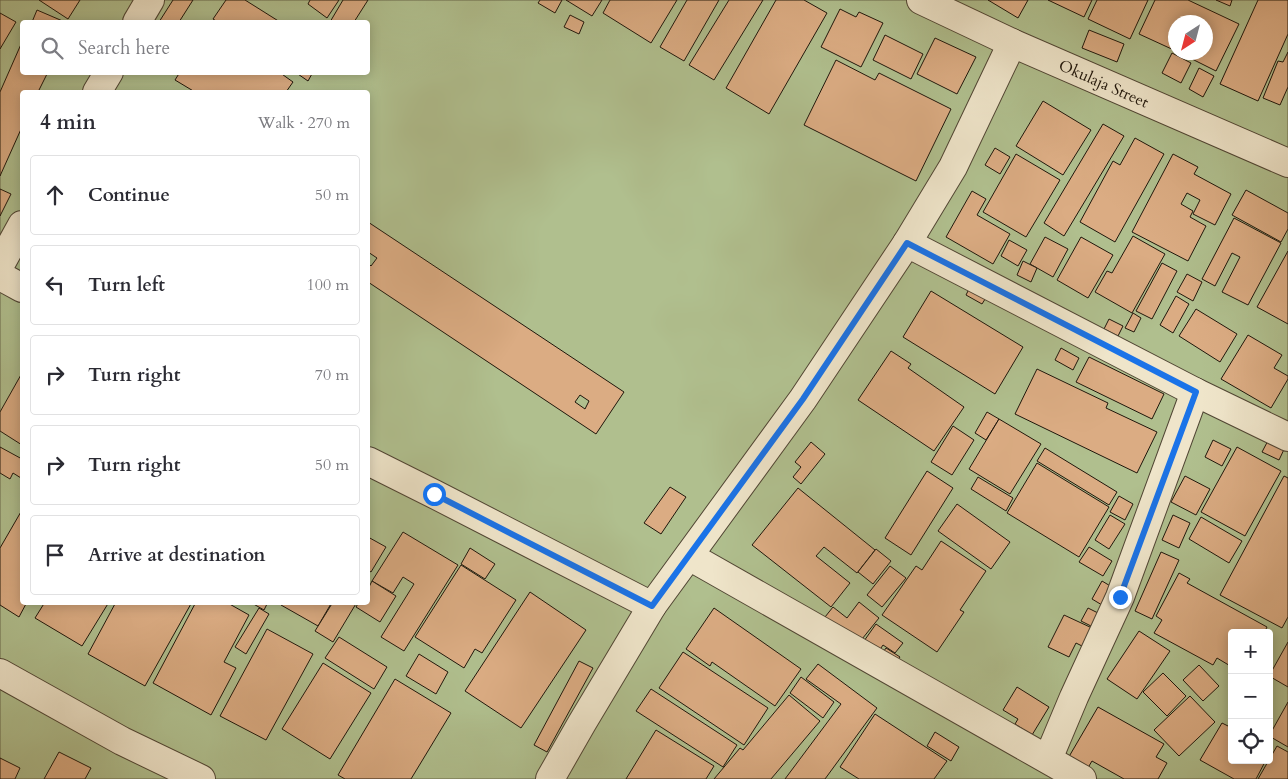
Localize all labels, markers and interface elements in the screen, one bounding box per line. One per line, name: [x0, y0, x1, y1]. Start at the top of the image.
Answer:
north arrow: [1168, 15, 1213, 60]
search box: [20, 20, 370, 75]
icon: search: [38, 34, 66, 62]
text: Search here: [78, 35, 170, 61]
street label: Okulaja Street: [1055, 54, 1152, 114]
text: 4 min: [40, 108, 96, 137]
text: Walk · 270 m: [258, 112, 350, 134]
icon: ahead: [41, 181, 69, 209]
text: Continue: [88, 182, 170, 208]
text: 50 m: [315, 184, 349, 206]
icon: left: [41, 271, 69, 299]
text: Turn left: [88, 272, 165, 298]
text: 100 m: [307, 274, 349, 296]
icon: right: [41, 361, 69, 389]
text: Turn right: [88, 362, 180, 388]
text: 70 m: [315, 364, 349, 386]
icon: right: [41, 451, 69, 479]
text: Turn right: [88, 452, 180, 478]
text: 50 m: [315, 454, 349, 476]
route start: [423, 483, 446, 506]
icon: arrive: [41, 541, 69, 569]
text: Arrive at destination: [88, 542, 265, 568]
route end: [1109, 586, 1132, 609]
map controls: [1228, 629, 1273, 764]
button: +: [1228, 629, 1273, 674]
button: −: [1228, 674, 1273, 719]
button: locate: [1228, 719, 1273, 764]

